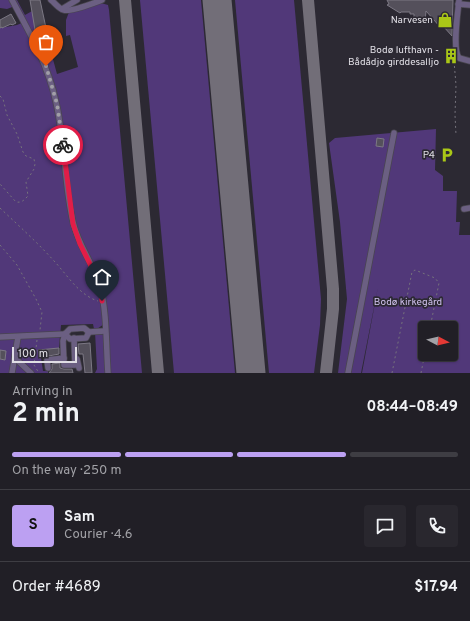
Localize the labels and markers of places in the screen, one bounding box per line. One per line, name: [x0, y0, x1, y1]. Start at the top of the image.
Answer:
shop icon: Narvesen: [436, 11, 454, 29]
place label: Narvesen: [391, 14, 433, 27]
pin: [29, 25, 63, 66]
place label: Bodø lufthavn - Bådådjo girddesalljo: [348, 44, 439, 69]
building icon: Bodø lufthavn - Bådådjo girddesalljo: [442, 47, 460, 65]
parking icon: P4: [438, 146, 456, 164]
place label: P4: [423, 149, 435, 162]
pin: [85, 260, 119, 301]

